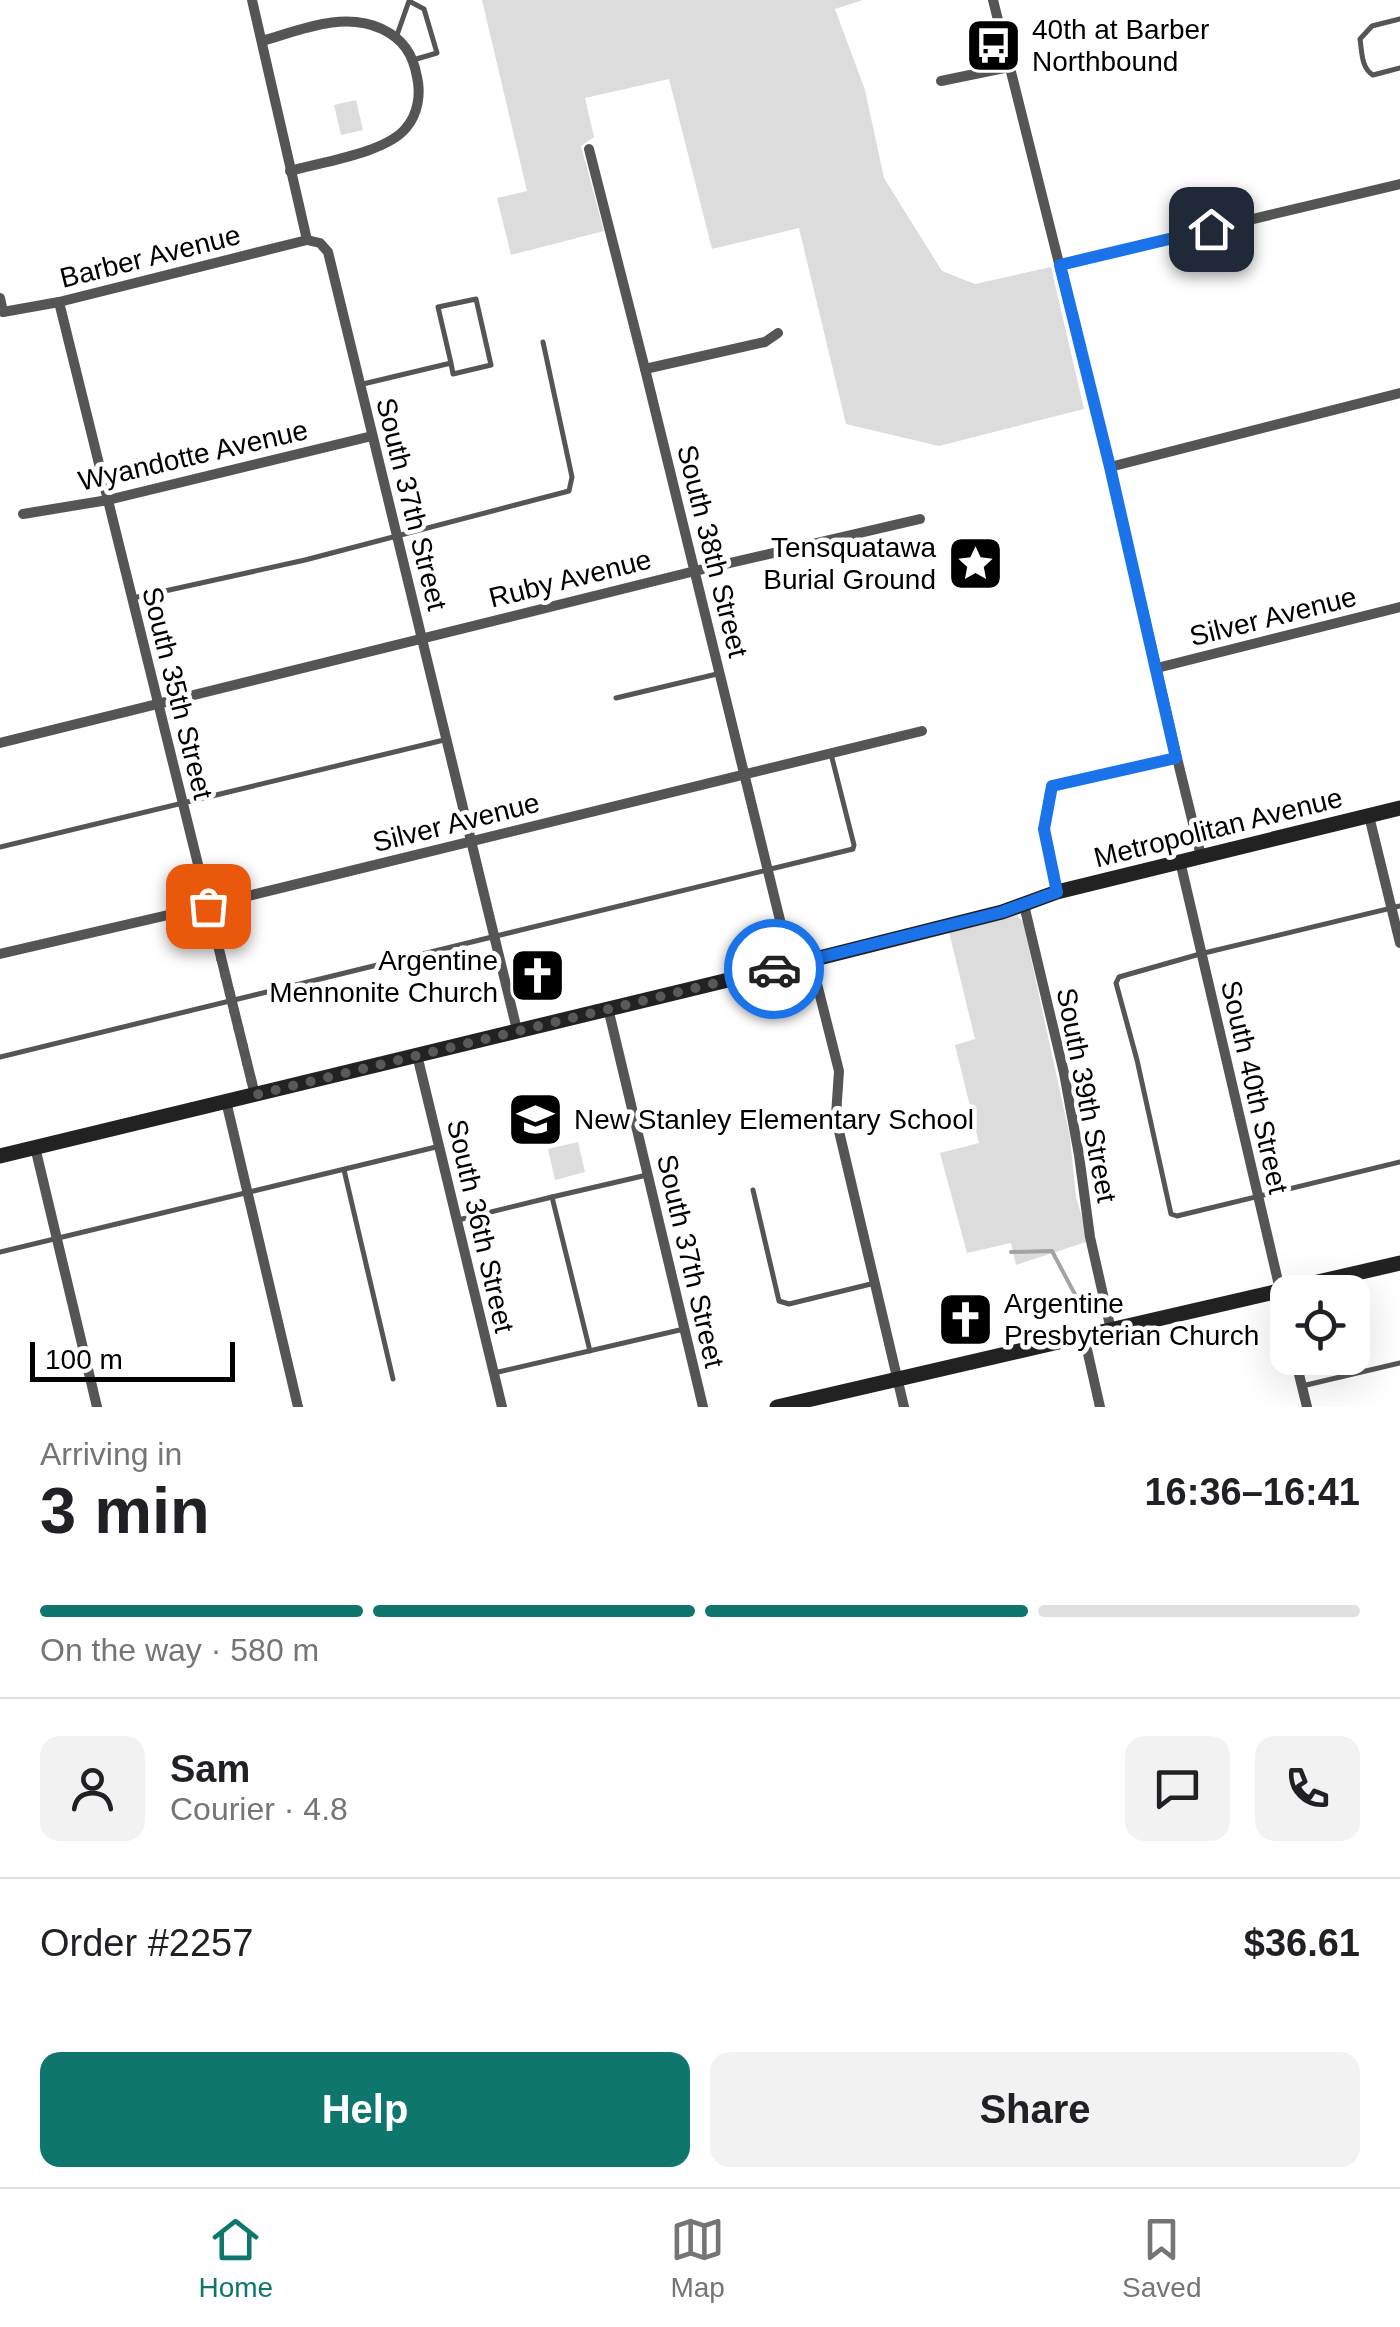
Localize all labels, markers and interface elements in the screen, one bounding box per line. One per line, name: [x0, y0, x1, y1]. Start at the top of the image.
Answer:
place label: 40th at Barber Northbound: [1032, 14, 1209, 77]
bus stop icon: 40th at Barber Northbound: [963, 15, 1023, 75]
pin: [1169, 187, 1254, 272]
icon: home: [1184, 202, 1239, 257]
street label: Barber Avenue: [57, 219, 243, 294]
street label: South 37th Street: [370, 395, 453, 614]
street label: Wyandotte Avenue: [75, 414, 311, 497]
street label: South 38th Street: [671, 442, 754, 661]
place label: Tensquatawa Burial Ground: [763, 532, 936, 595]
place icon: Tensquatawa Burial Ground: [945, 533, 1005, 593]
street label: Ruby Avenue: [486, 543, 654, 614]
street label: Silver Avenue: [1187, 581, 1360, 652]
street label: South 35th Street: [136, 584, 219, 803]
street label: Metropolitan Avenue: [1091, 782, 1345, 873]
street label: Silver Avenue: [370, 787, 543, 858]
pin: [166, 864, 251, 949]
icon: bag: [181, 879, 236, 934]
courier: [724, 919, 824, 1019]
icon: car: [747, 942, 802, 997]
place label: Argentine Mennonite Church: [269, 945, 498, 1008]
church icon: Argentine Mennonite Church: [507, 946, 567, 1006]
street label: South 40th Street: [1215, 977, 1294, 1197]
street label: South 39th Street: [1051, 985, 1123, 1205]
school or university icon: New Stanley Elementary School: [505, 1089, 565, 1149]
place label: New Stanley Elementary School: [574, 1104, 974, 1135]
street label: South 36th Street: [441, 1116, 520, 1336]
street label: South 37th Street: [651, 1151, 730, 1371]
map controls: [1270, 1275, 1370, 1375]
button: locate: [1270, 1275, 1370, 1375]
place label: Argentine Presbyterian Church: [1004, 1288, 1259, 1351]
church icon: Argentine Presbyterian Church: [935, 1289, 995, 1349]
scale bar: [30, 1337, 235, 1382]
text: 100 m: [45, 1344, 123, 1375]
text: Arriving in: [40, 1436, 182, 1472]
text: 16:36–16:41: [1144, 1471, 1360, 1513]
text: 3 min: [40, 1474, 210, 1547]
text: On the way · 580 m: [40, 1632, 319, 1668]
button: person: [40, 1736, 145, 1841]
button: chat: [1125, 1736, 1230, 1841]
button: phone: [1255, 1736, 1360, 1841]
text: Sam: [170, 1748, 250, 1790]
text: Courier · 4.8: [170, 1791, 348, 1827]
text: Order #2257: [40, 1922, 253, 1964]
text: $36.61: [1244, 1922, 1360, 1964]
button: Help: [40, 2052, 690, 2167]
button: Share: [710, 2052, 1360, 2167]
tab: Home: [198, 2212, 273, 2304]
tab: Map: [670, 2212, 725, 2304]
tab: Saved: [1122, 2212, 1201, 2304]

